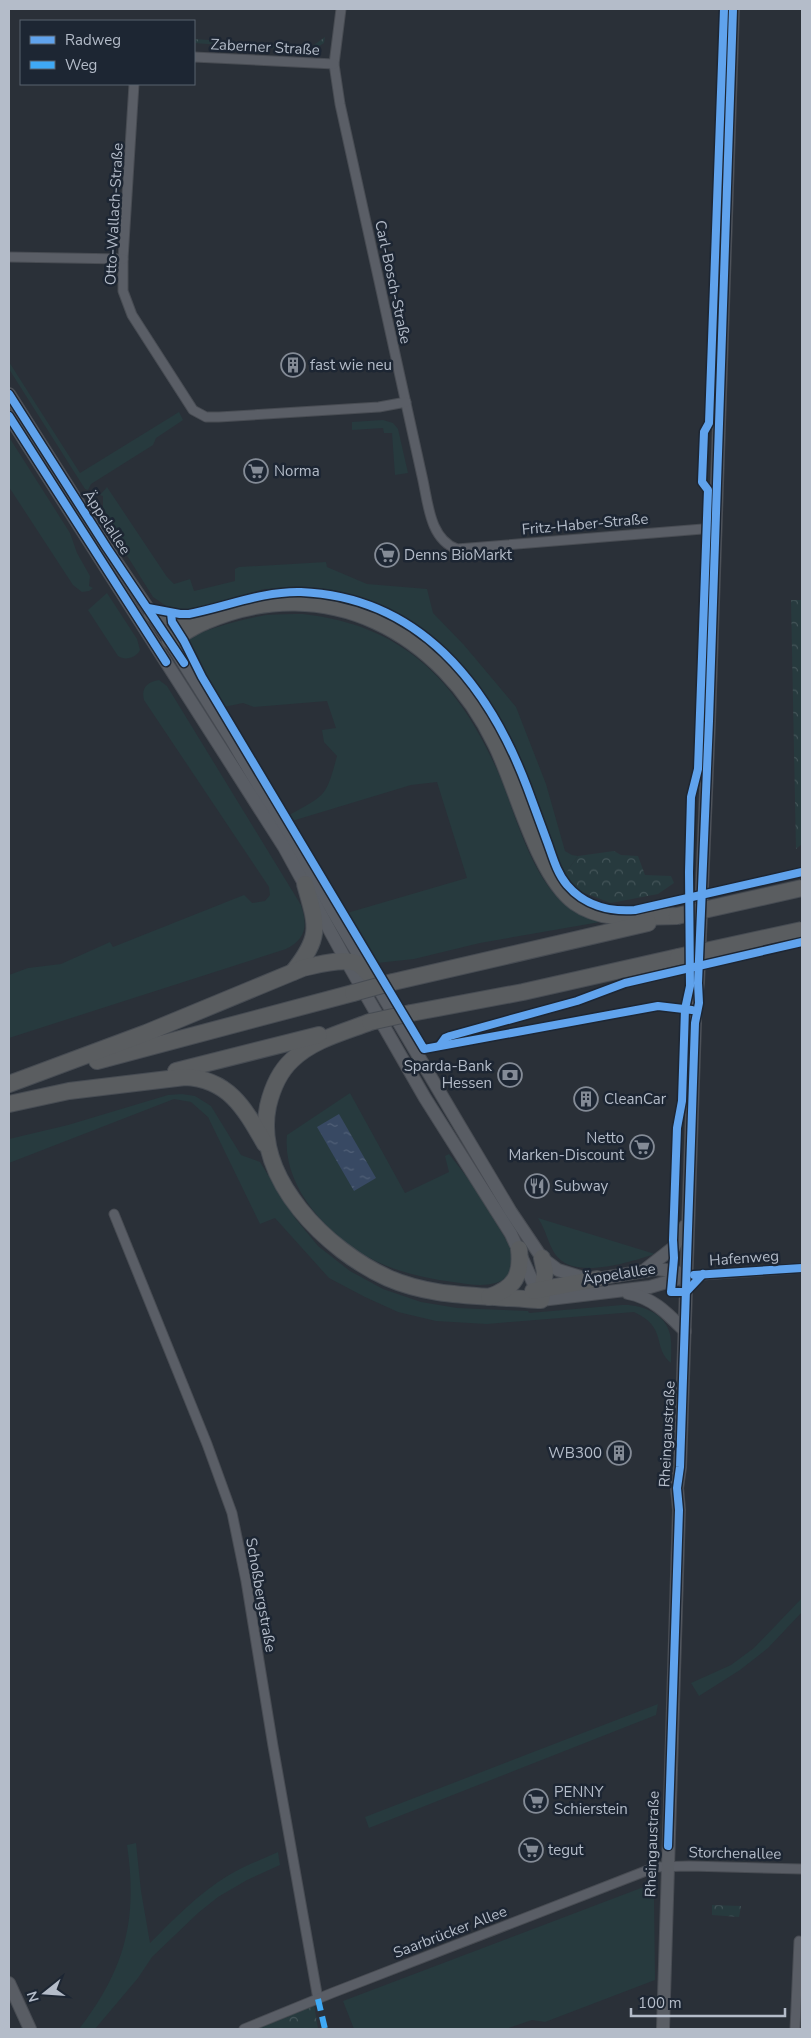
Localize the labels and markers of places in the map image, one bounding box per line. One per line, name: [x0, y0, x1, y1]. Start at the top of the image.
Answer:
building icon: fast wie neu: [280, 352, 306, 378]
place label: fast wie neu: [310, 355, 392, 375]
supermarket icon: Norma: [243, 458, 269, 484]
place label: Norma: [274, 461, 320, 481]
supermarket icon: Denns BioMarkt: [374, 542, 400, 568]
place label: Denns BioMarkt: [404, 545, 513, 565]
place label: Sparda-Bank Hessen: [404, 1056, 492, 1093]
bank icon: Sparda-Bank Hessen: [497, 1062, 523, 1088]
building icon: CleanCar: [573, 1086, 599, 1112]
place label: CleanCar: [604, 1089, 667, 1109]
place label: Netto Marken-Discount: [509, 1128, 625, 1165]
supermarket icon: Netto Marken-Discount: [629, 1134, 655, 1160]
restaurant icon: Subway: [524, 1173, 550, 1199]
place label: Subway: [554, 1176, 609, 1196]
building icon: WB300: [606, 1440, 632, 1466]
place label: WB300: [548, 1443, 602, 1463]
place label: PENNY Schierstein: [554, 1782, 628, 1819]
supermarket icon: PENNY Schierstein: [523, 1788, 549, 1814]
supermarket icon: tegut: [518, 1837, 544, 1863]
place label: tegut: [548, 1840, 584, 1860]

